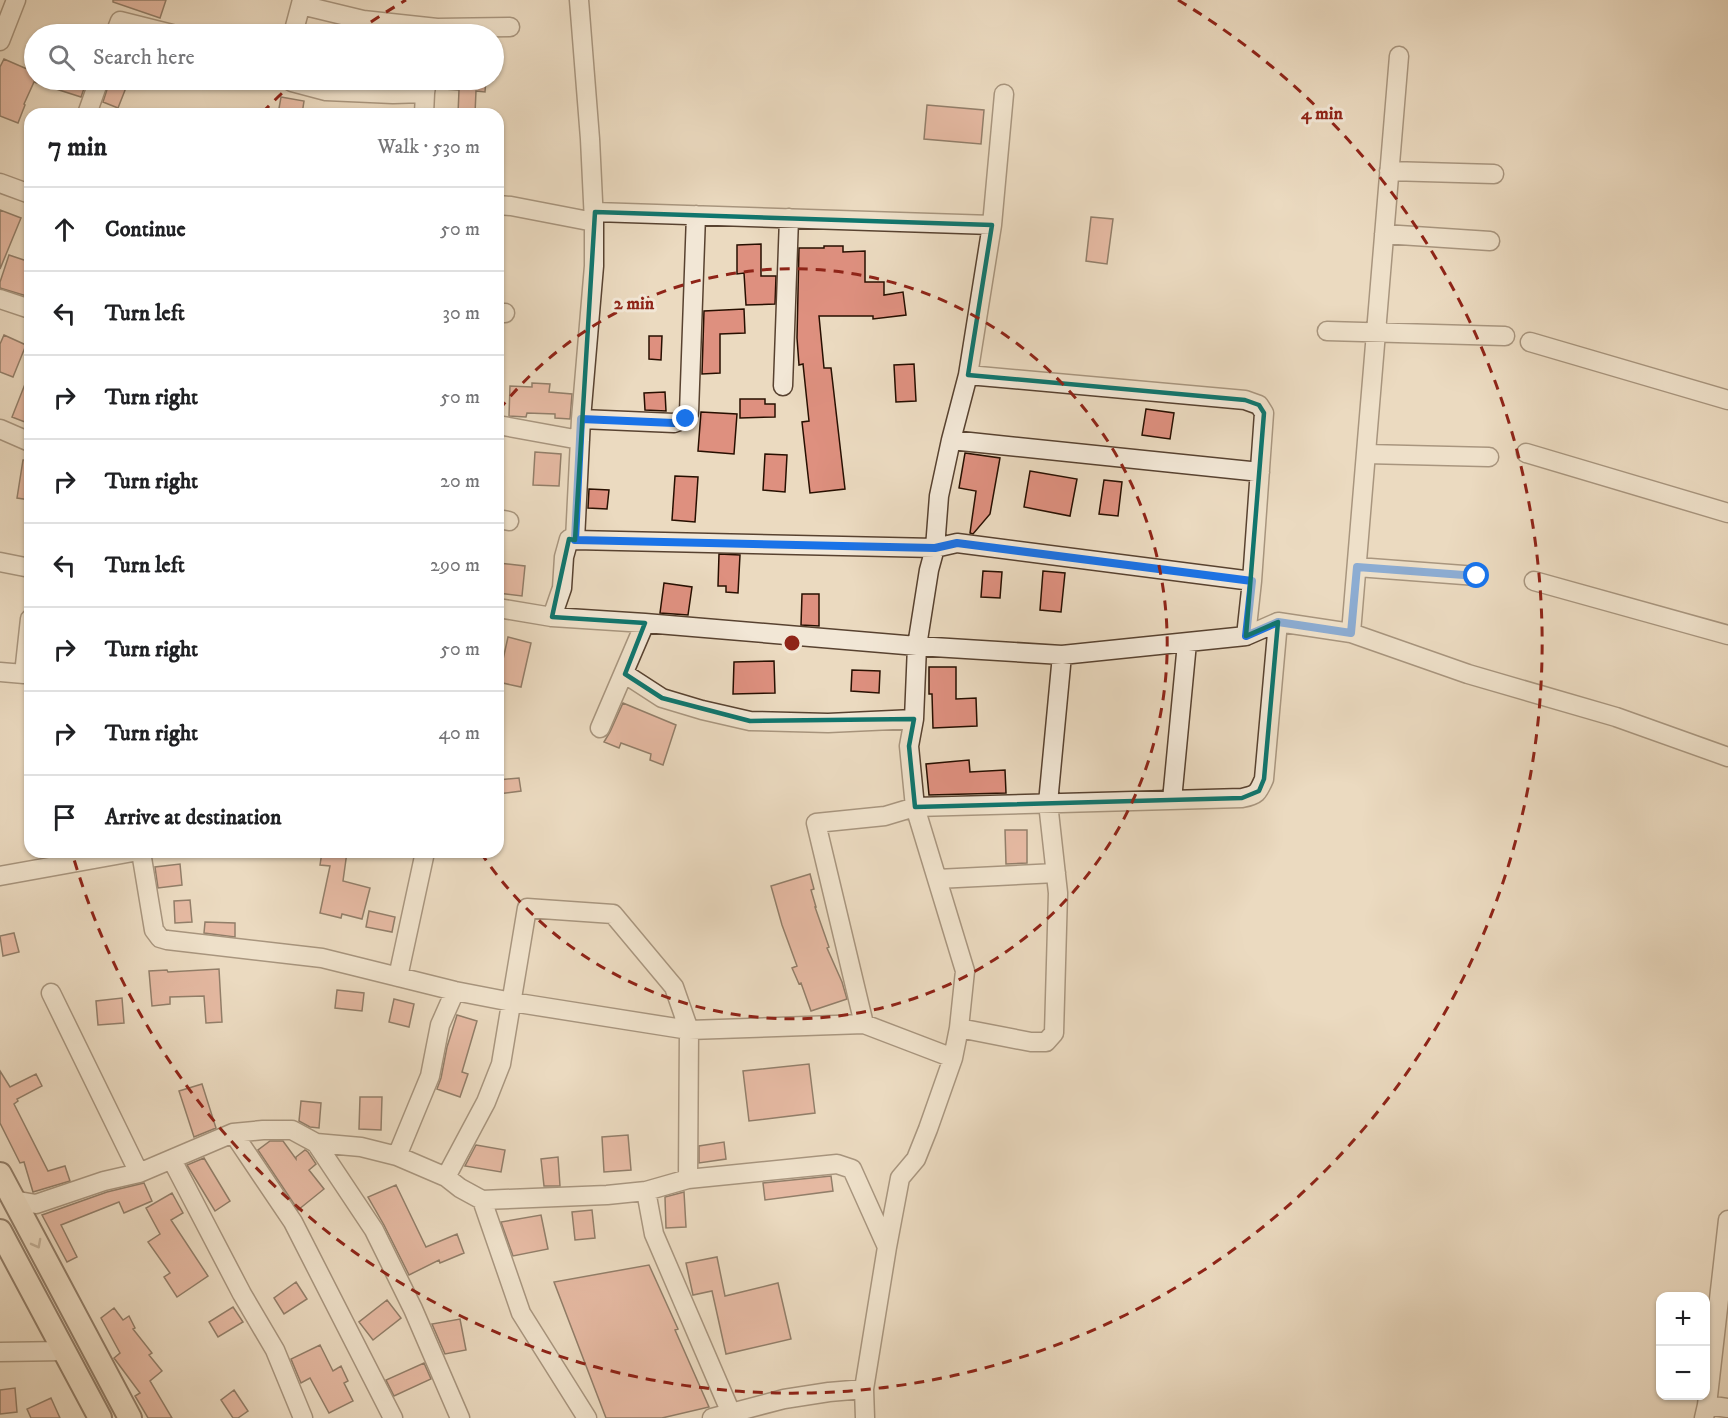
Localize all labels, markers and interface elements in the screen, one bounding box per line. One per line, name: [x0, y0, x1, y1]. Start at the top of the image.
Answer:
search box: [24, 24, 504, 90]
icon: search: [45, 41, 78, 74]
text: Search here: [93, 44, 195, 71]
text: 4 min: [1300, 103, 1343, 125]
text: 7 min: [48, 131, 107, 164]
text: Walk · 530 m: [378, 135, 480, 160]
icon: ahead: [48, 213, 81, 246]
text: Continue: [105, 216, 186, 243]
text: 50 m: [440, 217, 480, 242]
text: 2 min: [614, 293, 655, 315]
icon: left: [48, 297, 81, 330]
text: Turn left: [105, 300, 185, 327]
text: 30 m: [442, 301, 480, 326]
icon: right: [48, 381, 81, 414]
text: Turn right: [105, 384, 198, 411]
text: 50 m: [440, 385, 480, 410]
route end: [672, 405, 698, 431]
icon: right: [48, 465, 81, 498]
text: Turn right: [105, 468, 198, 495]
text: 20 m: [440, 469, 480, 494]
icon: left: [48, 549, 81, 582]
text: Turn left: [105, 552, 185, 579]
text: 290 m: [430, 553, 480, 578]
route start: [1463, 562, 1489, 588]
icon: right: [48, 633, 81, 666]
centre of rings: [782, 633, 802, 653]
text: Turn right: [105, 636, 198, 663]
text: 50 m: [440, 637, 480, 662]
icon: right: [48, 717, 81, 750]
text: Turn right: [105, 720, 198, 747]
text: 40 m: [438, 721, 480, 746]
icon: arrive: [48, 801, 81, 834]
text: Arrive at destination: [105, 804, 282, 831]
one-way arrow: [30, 1238, 41, 1249]
map controls: [1656, 1292, 1710, 1400]
button: +: [1656, 1292, 1710, 1346]
button: −: [1656, 1346, 1710, 1400]

